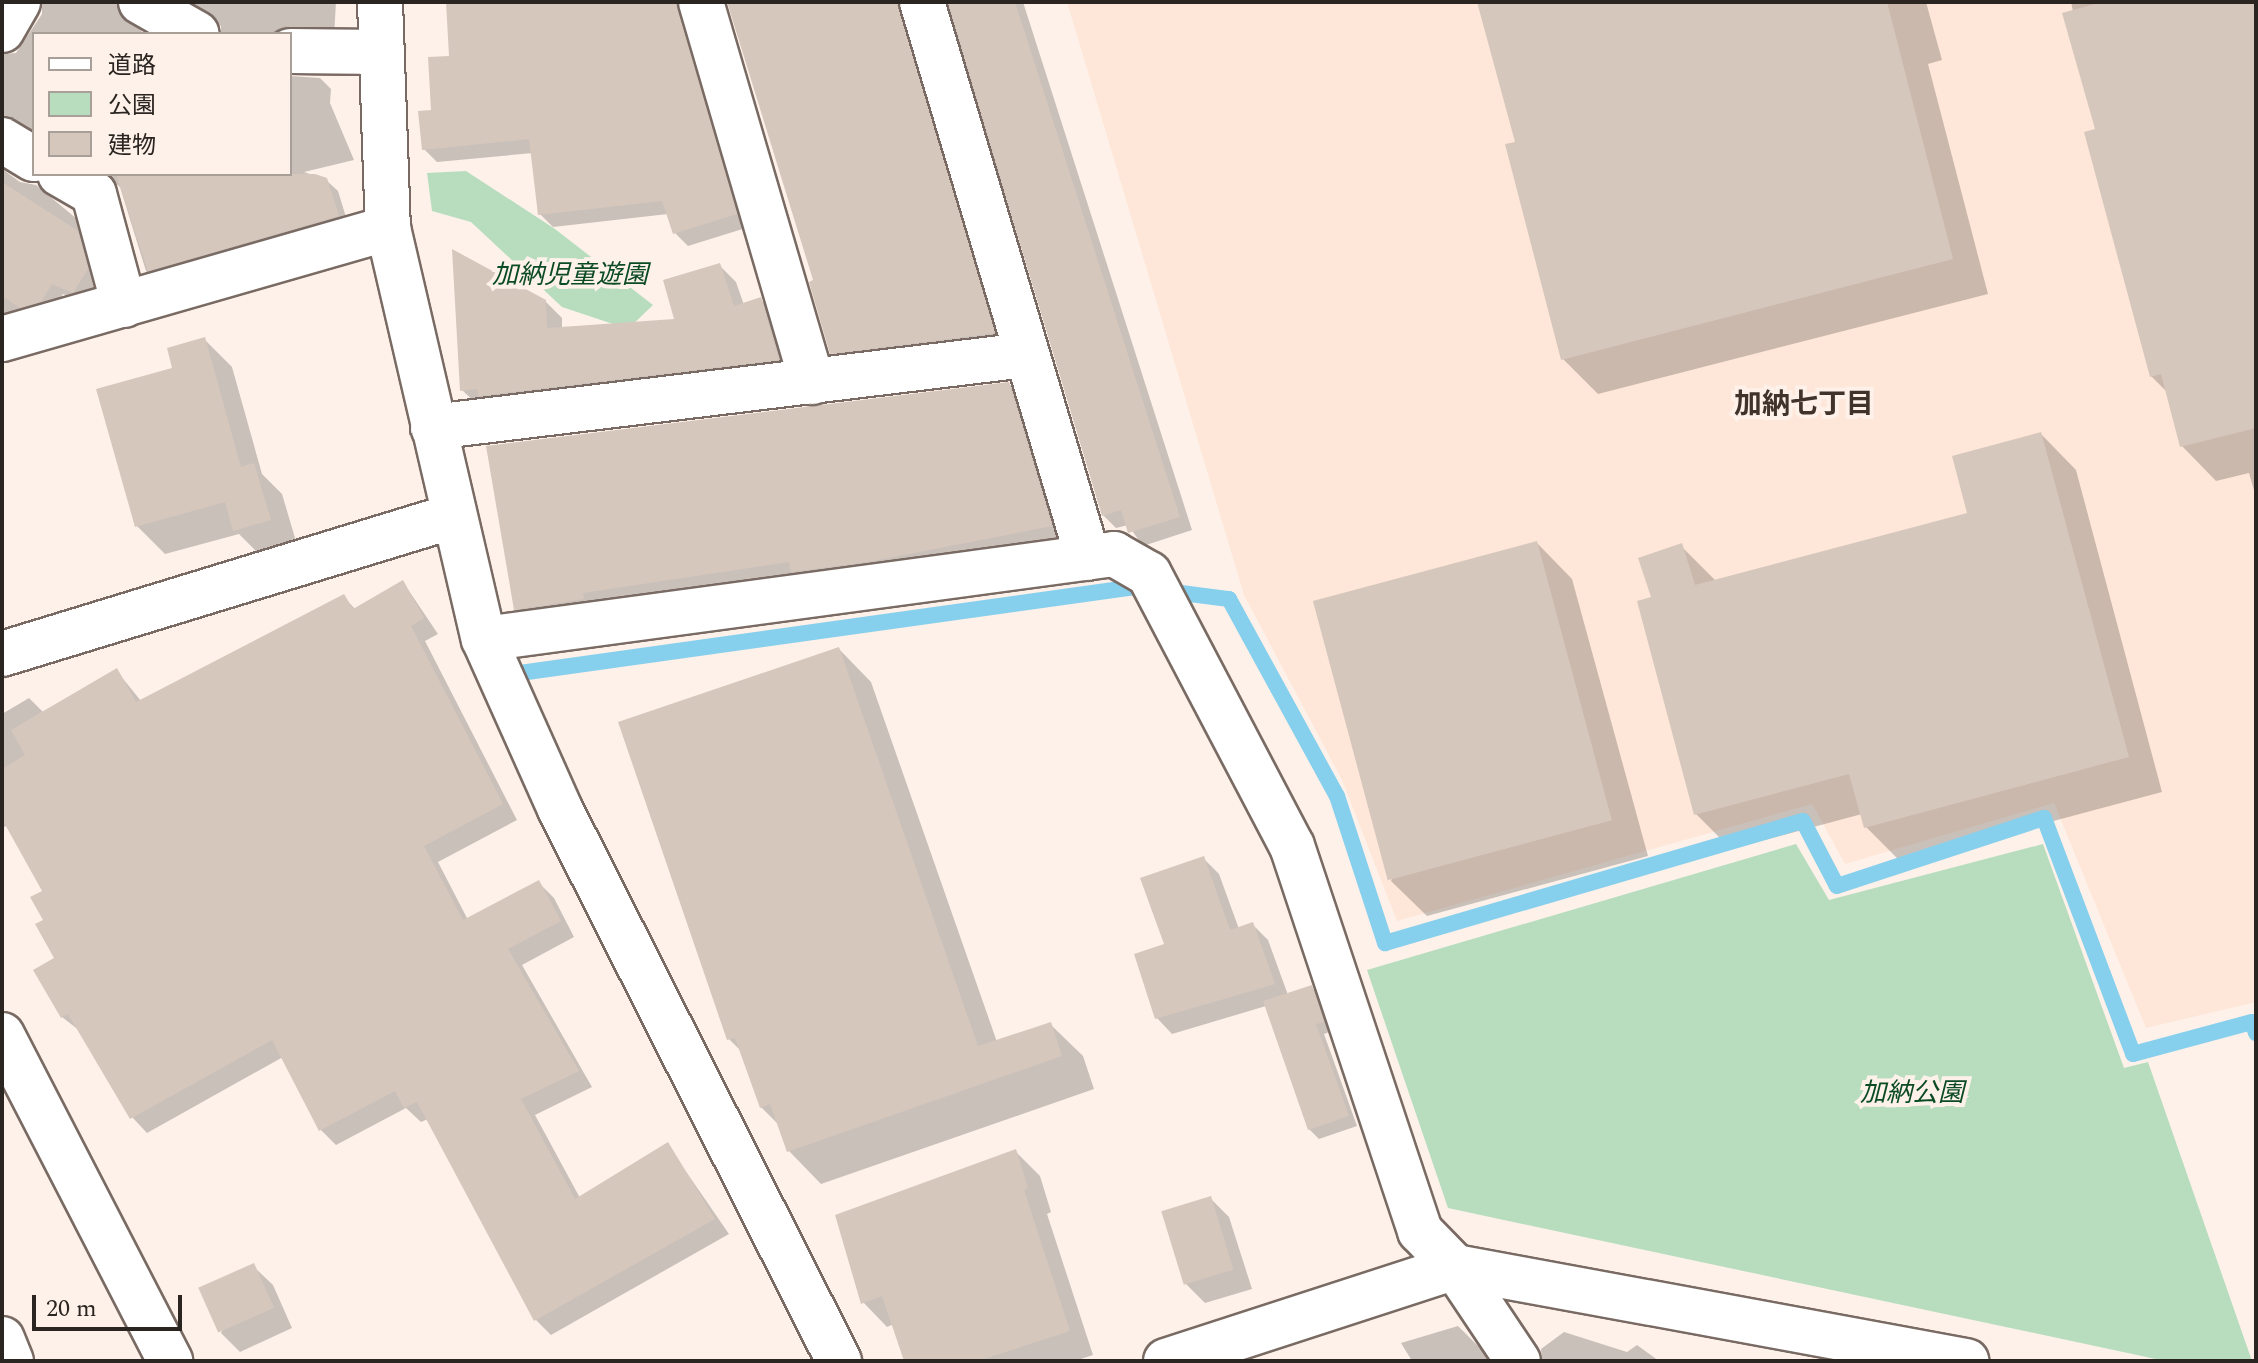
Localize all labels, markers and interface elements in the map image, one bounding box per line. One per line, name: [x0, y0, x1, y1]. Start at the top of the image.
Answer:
legend: [32, 32, 292, 176]
text: 道路: [108, 48, 156, 84]
text: 公園: [108, 88, 156, 124]
text: 建物: [108, 128, 156, 164]
park label: 加納児童遊園: [492, 260, 648, 292]
district label: 加納七丁目: [1734, 388, 1874, 422]
park label: 加納公園: [1860, 1078, 1964, 1110]
scale bar: [36, 1279, 186, 1329]
text: 20 m: [46, 1291, 97, 1327]

